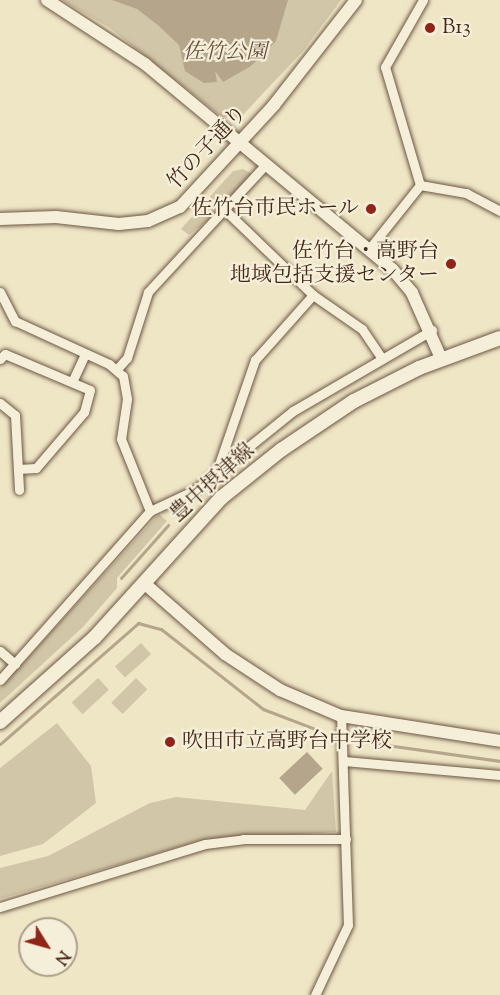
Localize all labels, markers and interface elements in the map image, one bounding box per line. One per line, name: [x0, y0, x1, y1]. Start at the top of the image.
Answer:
place label: B13: [442, 15, 471, 41]
marker: B13: [423, 21, 437, 35]
park label: 佐竹公園: [183, 40, 267, 66]
street label: 竹の子通り: [163, 101, 253, 195]
place label: 佐竹台市民ホール: [191, 196, 359, 222]
marker: 佐竹台市民ホール: [364, 202, 378, 216]
place label: 佐竹台・高野台 地域包括支援センター: [229, 239, 439, 289]
marker: 佐竹台・高野台 地域包括支援センター: [444, 257, 458, 271]
street label: 豊中摂津線: [166, 439, 260, 527]
place label: 吹田市立高野台中学校: [182, 729, 392, 755]
marker: 吹田市立高野台中学校: [163, 735, 177, 749]
north arrow: [18, 917, 78, 977]
text: N: [48, 945, 74, 969]

